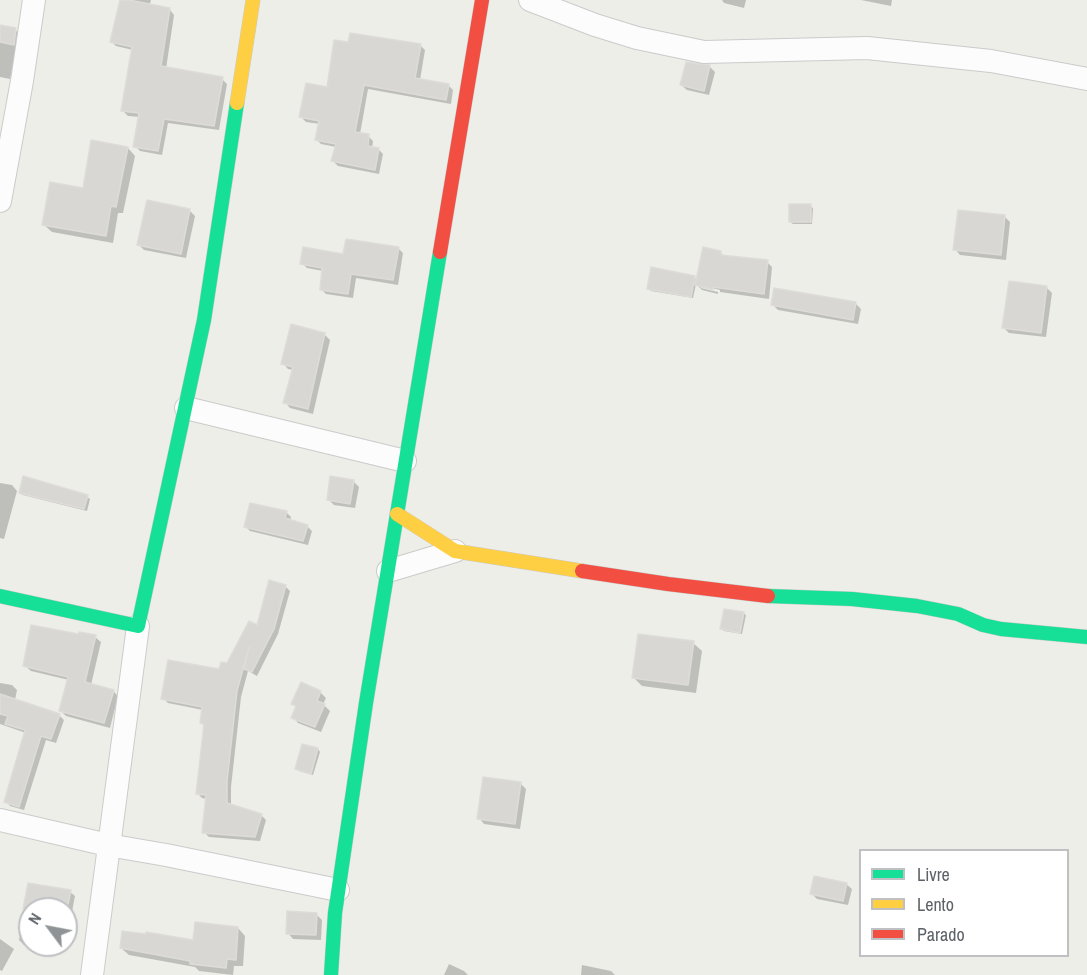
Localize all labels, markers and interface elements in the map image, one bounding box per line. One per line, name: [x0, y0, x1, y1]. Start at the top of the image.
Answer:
legend: [859, 849, 1069, 957]
text: Livre: [917, 862, 950, 887]
text: Lento: [917, 892, 954, 917]
north arrow: [18, 897, 78, 957]
text: N: [23, 909, 46, 928]
text: Parado: [917, 922, 965, 947]

